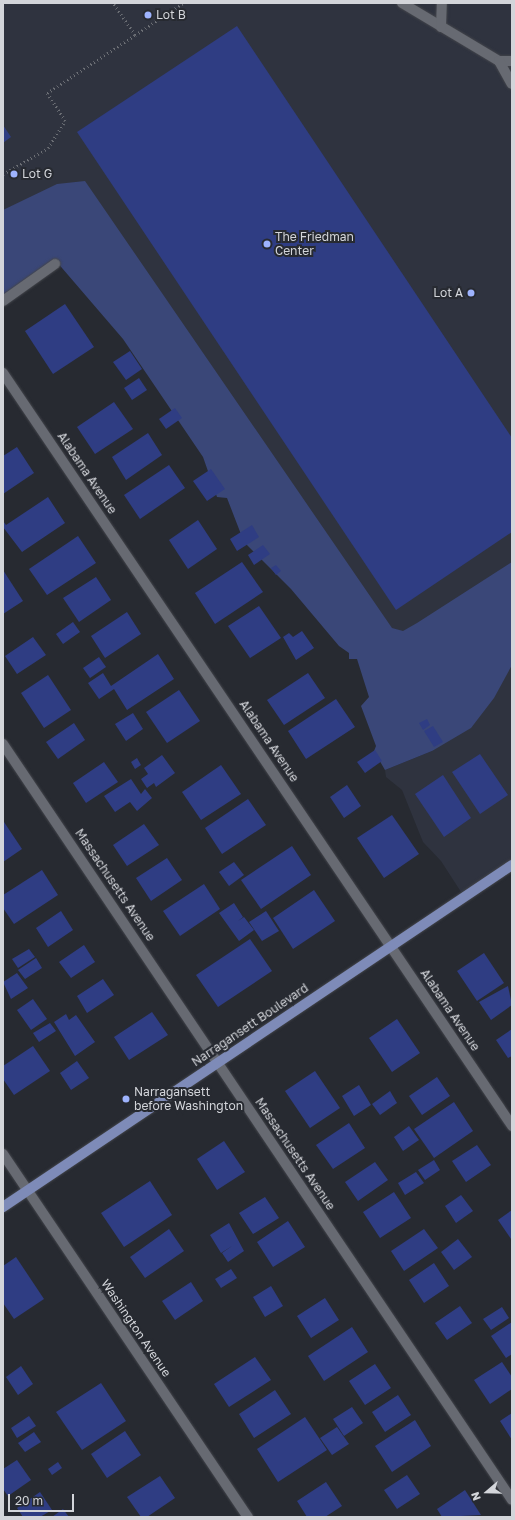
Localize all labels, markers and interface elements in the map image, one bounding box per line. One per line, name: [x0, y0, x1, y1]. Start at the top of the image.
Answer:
place label: Lot B: [156, 8, 186, 22]
marker: Lot B: [143, 10, 153, 20]
place label: Lot G: [22, 167, 52, 181]
marker: Lot G: [9, 169, 19, 179]
place label: The Friedman Center: [275, 230, 354, 258]
marker: The Friedman Center: [262, 239, 272, 249]
place label: Lot A: [433, 286, 463, 300]
marker: Lot A: [466, 288, 476, 298]
street label: Alabama Avenue: [54, 429, 120, 517]
street label: Alabama Avenue: [236, 697, 302, 785]
street label: Massachusetts Avenue: [72, 826, 158, 944]
street label: Alabama Avenue: [417, 966, 483, 1054]
street label: Narragansett Boulevard: [189, 981, 311, 1069]
place label: Narragansett before Washington: [134, 1085, 243, 1113]
marker: Narragansett before Washington: [121, 1094, 131, 1104]
street label: Massachusetts Avenue: [252, 1095, 338, 1213]
street label: Washington Avenue: [98, 1277, 174, 1379]
north arrow: [467, 1472, 507, 1512]
scale bar: [10, 1486, 76, 1512]
text: N: [468, 1490, 483, 1502]
text: 20 m: [15, 1493, 43, 1508]

